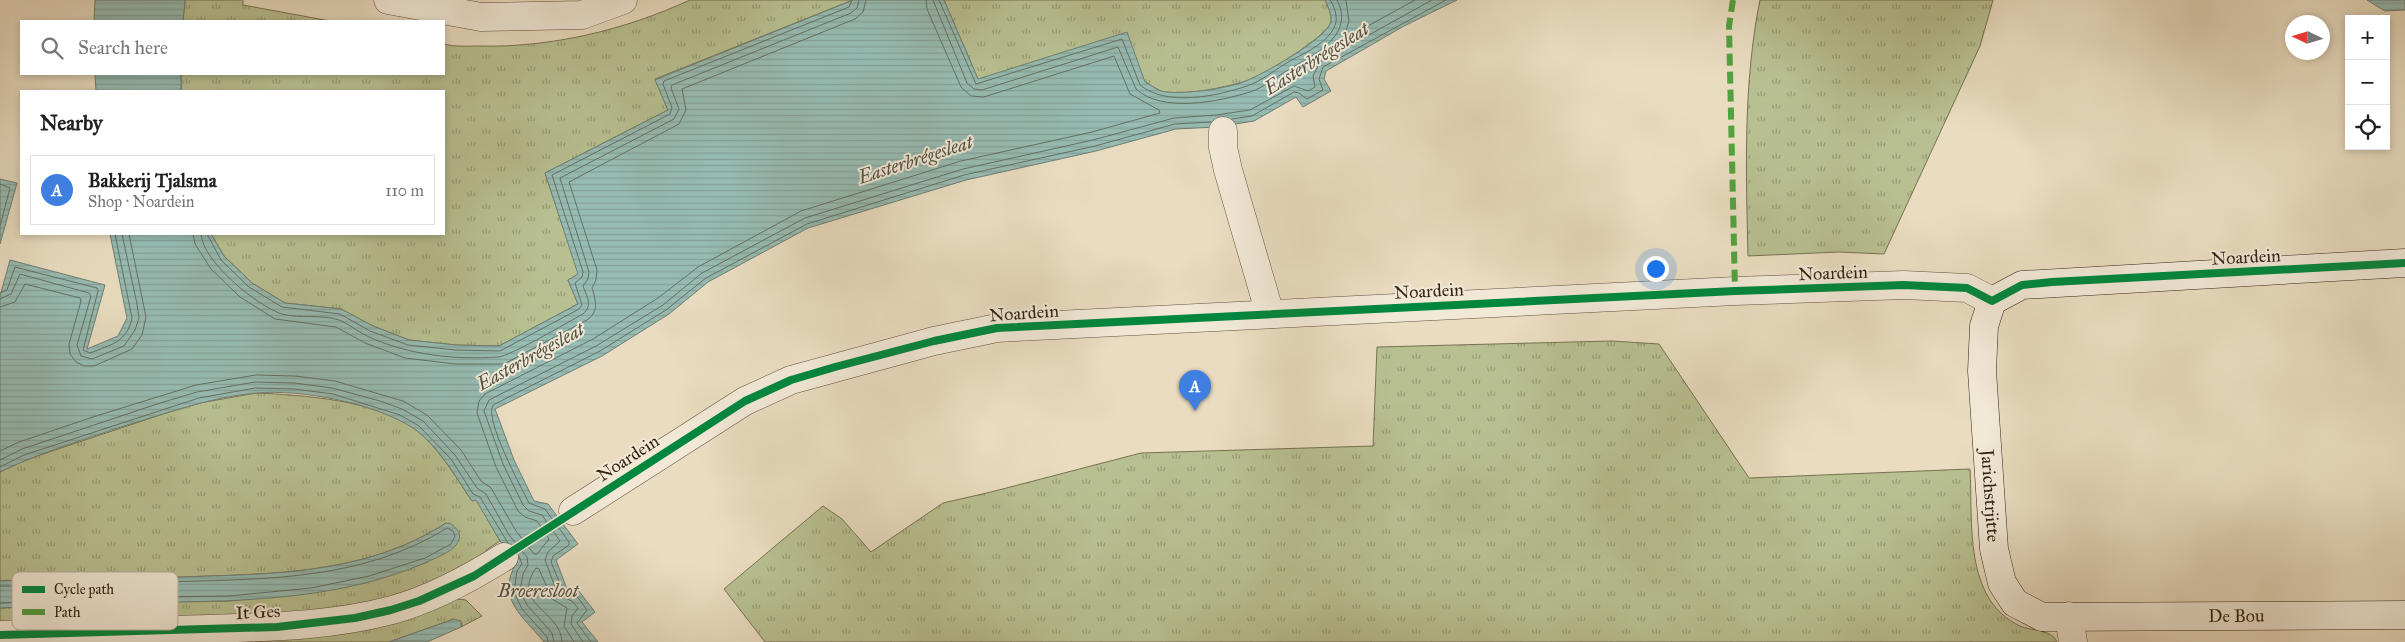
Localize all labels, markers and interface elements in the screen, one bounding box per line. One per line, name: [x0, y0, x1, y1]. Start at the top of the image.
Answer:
north arrow: [2285, 15, 2330, 60]
map controls: [2345, 15, 2390, 150]
button: +: [2345, 15, 2390, 60]
water label: Easterbrégesleat: [1259, 17, 1374, 100]
search box: [20, 20, 445, 75]
icon: search: [38, 34, 66, 62]
text: Search here: [78, 36, 168, 59]
button: −: [2345, 60, 2390, 105]
button: locate: [2345, 105, 2390, 150]
text: Nearby: [40, 110, 103, 136]
water label: Easterbrégesleat: [854, 130, 976, 189]
text: Bakkerij Tjalsma: [88, 169, 217, 192]
text: A: [52, 181, 62, 200]
text: 110 m: [385, 181, 424, 200]
text: Shop · Noardein: [88, 192, 195, 211]
street label: Noardein: [2211, 244, 2282, 270]
your location: [1643, 256, 1669, 282]
street label: Noardein: [1798, 261, 1868, 285]
street label: Noardein: [1394, 278, 1465, 304]
street label: Noardein: [988, 300, 1060, 326]
water label: Easterbrégesleat: [472, 317, 589, 396]
pin: A: [1179, 370, 1211, 411]
street label: Noardein: [593, 430, 663, 486]
street label: Jarichstrjitte: [1975, 447, 2005, 543]
legend: [12, 572, 178, 630]
water label: Broeresloot: [497, 579, 579, 602]
text: Cycle path: [54, 581, 114, 598]
street label: It Ges: [235, 600, 281, 624]
text: Path: [54, 604, 81, 621]
street label: De Bou: [2208, 605, 2265, 627]

